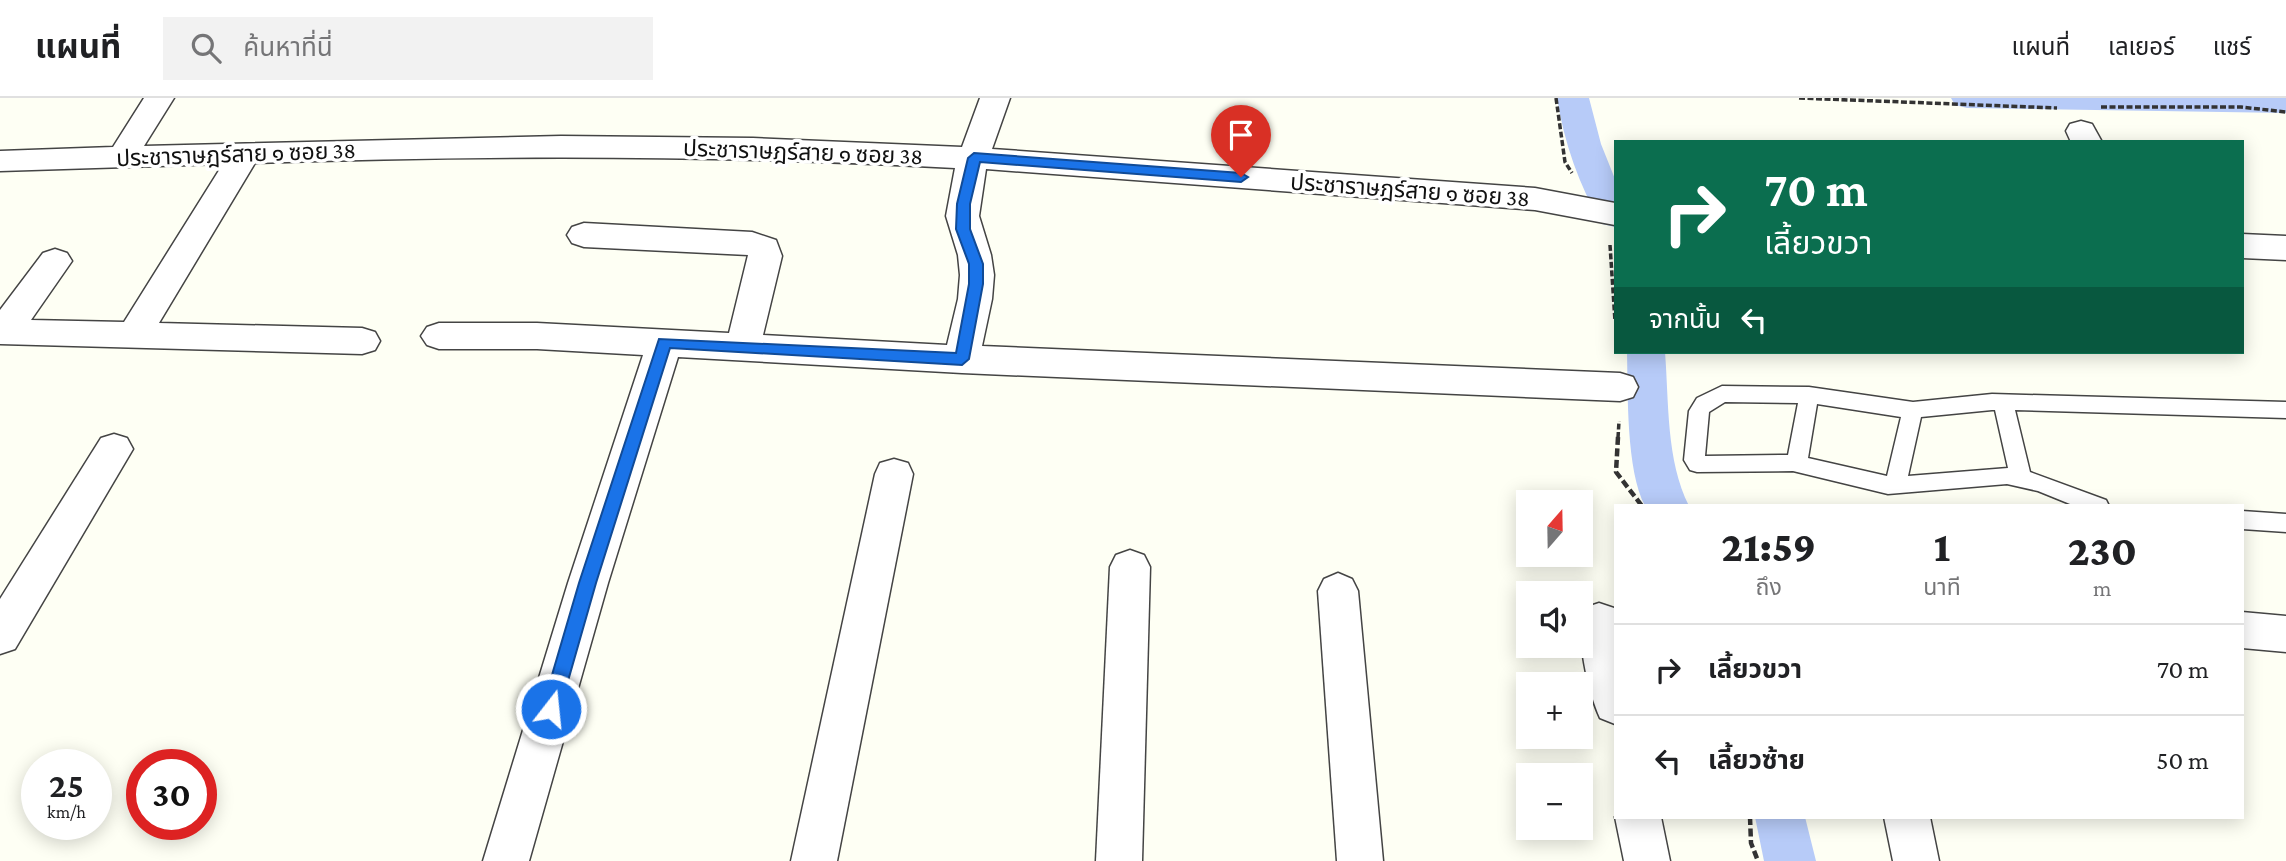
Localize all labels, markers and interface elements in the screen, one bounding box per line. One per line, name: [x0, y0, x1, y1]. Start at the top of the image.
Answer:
search box: [163, 17, 653, 80]
text: แผนที่: [35, 28, 121, 65]
icon: search: [187, 29, 225, 67]
text: ค้นหาที่นี่: [243, 33, 333, 62]
text: แผนที่: [2012, 33, 2070, 60]
text: เลเยอร์: [2108, 33, 2175, 60]
text: แชร์: [2213, 33, 2251, 60]
pin: [1211, 105, 1271, 177]
icon: arrive: [1222, 116, 1260, 154]
street label: ประชาราษฎร์สาย ๑ ซอย 38: [683, 135, 923, 169]
street label: ประชาราษฎร์สาย ๑ ซอย 38: [116, 137, 356, 171]
text: 70 m: [1764, 162, 1868, 217]
icon: right: [1649, 168, 1740, 259]
street label: ประชาราษฎร์สาย ๑ ซอย 38: [1289, 169, 1531, 211]
text: เลี้ยวขวา: [1764, 225, 1872, 261]
icon: left: [1735, 301, 1773, 339]
text: จากนั้น: [1649, 305, 1721, 334]
north arrow: [1516, 490, 1592, 567]
map controls: [1516, 490, 1593, 840]
text: 21:59: [1721, 523, 1816, 570]
text: 1: [1934, 523, 1950, 570]
text: 230: [2068, 527, 2137, 574]
text: ถึง: [1756, 574, 1782, 600]
text: นาที: [1923, 574, 1961, 600]
text: m: [2093, 575, 2112, 601]
button: sound: [1516, 581, 1593, 658]
icon: right: [1649, 651, 1687, 689]
text: เลี้ยวขวา: [1708, 655, 1802, 684]
text: 70 m: [2157, 655, 2209, 684]
position arrow: [514, 672, 588, 746]
button: +: [1516, 672, 1593, 749]
icon: left: [1649, 742, 1687, 780]
text: เลี้ยวซ้าย: [1708, 746, 1805, 775]
text: 50 m: [2156, 746, 2209, 775]
speed limit sign: 30: [126, 749, 217, 840]
button: −: [1516, 763, 1593, 840]
text: 25: [49, 766, 84, 805]
text: km/h: [47, 802, 86, 822]

